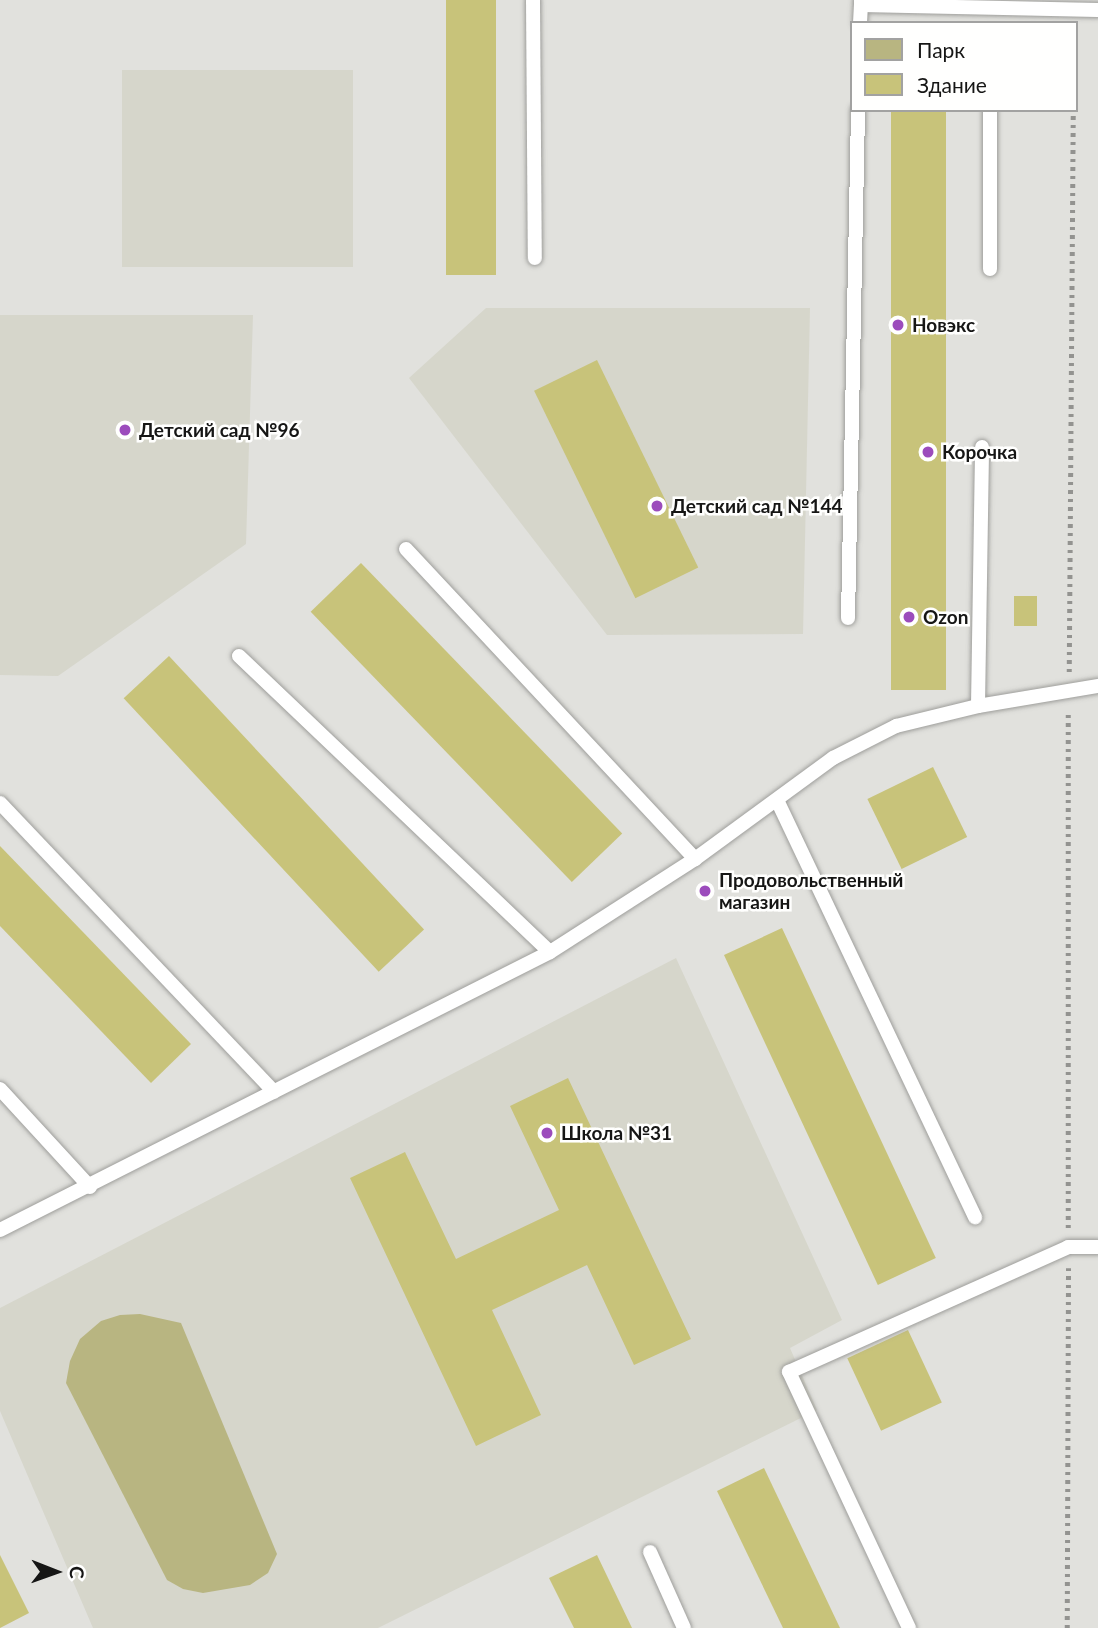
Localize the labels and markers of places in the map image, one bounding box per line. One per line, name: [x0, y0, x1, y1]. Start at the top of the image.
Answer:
place label: Новэкс: [912, 314, 975, 336]
marker: Новэкс: [890, 317, 906, 333]
place label: Детский сад №96: [139, 419, 300, 441]
marker: Детский сад №96: [117, 422, 133, 438]
place label: Корочка: [942, 441, 1017, 463]
marker: Корочка: [920, 444, 936, 460]
place label: Детский сад №144: [671, 495, 843, 517]
marker: Детский сад №144: [649, 498, 665, 514]
place label: Ozon: [923, 606, 968, 628]
marker: Ozon: [901, 609, 917, 625]
place label: Продовольственный магазин: [719, 869, 903, 913]
marker: Продовольственный магазин: [697, 883, 713, 899]
place label: Школа №31: [561, 1122, 672, 1144]
marker: Школа №31: [539, 1125, 555, 1141]

